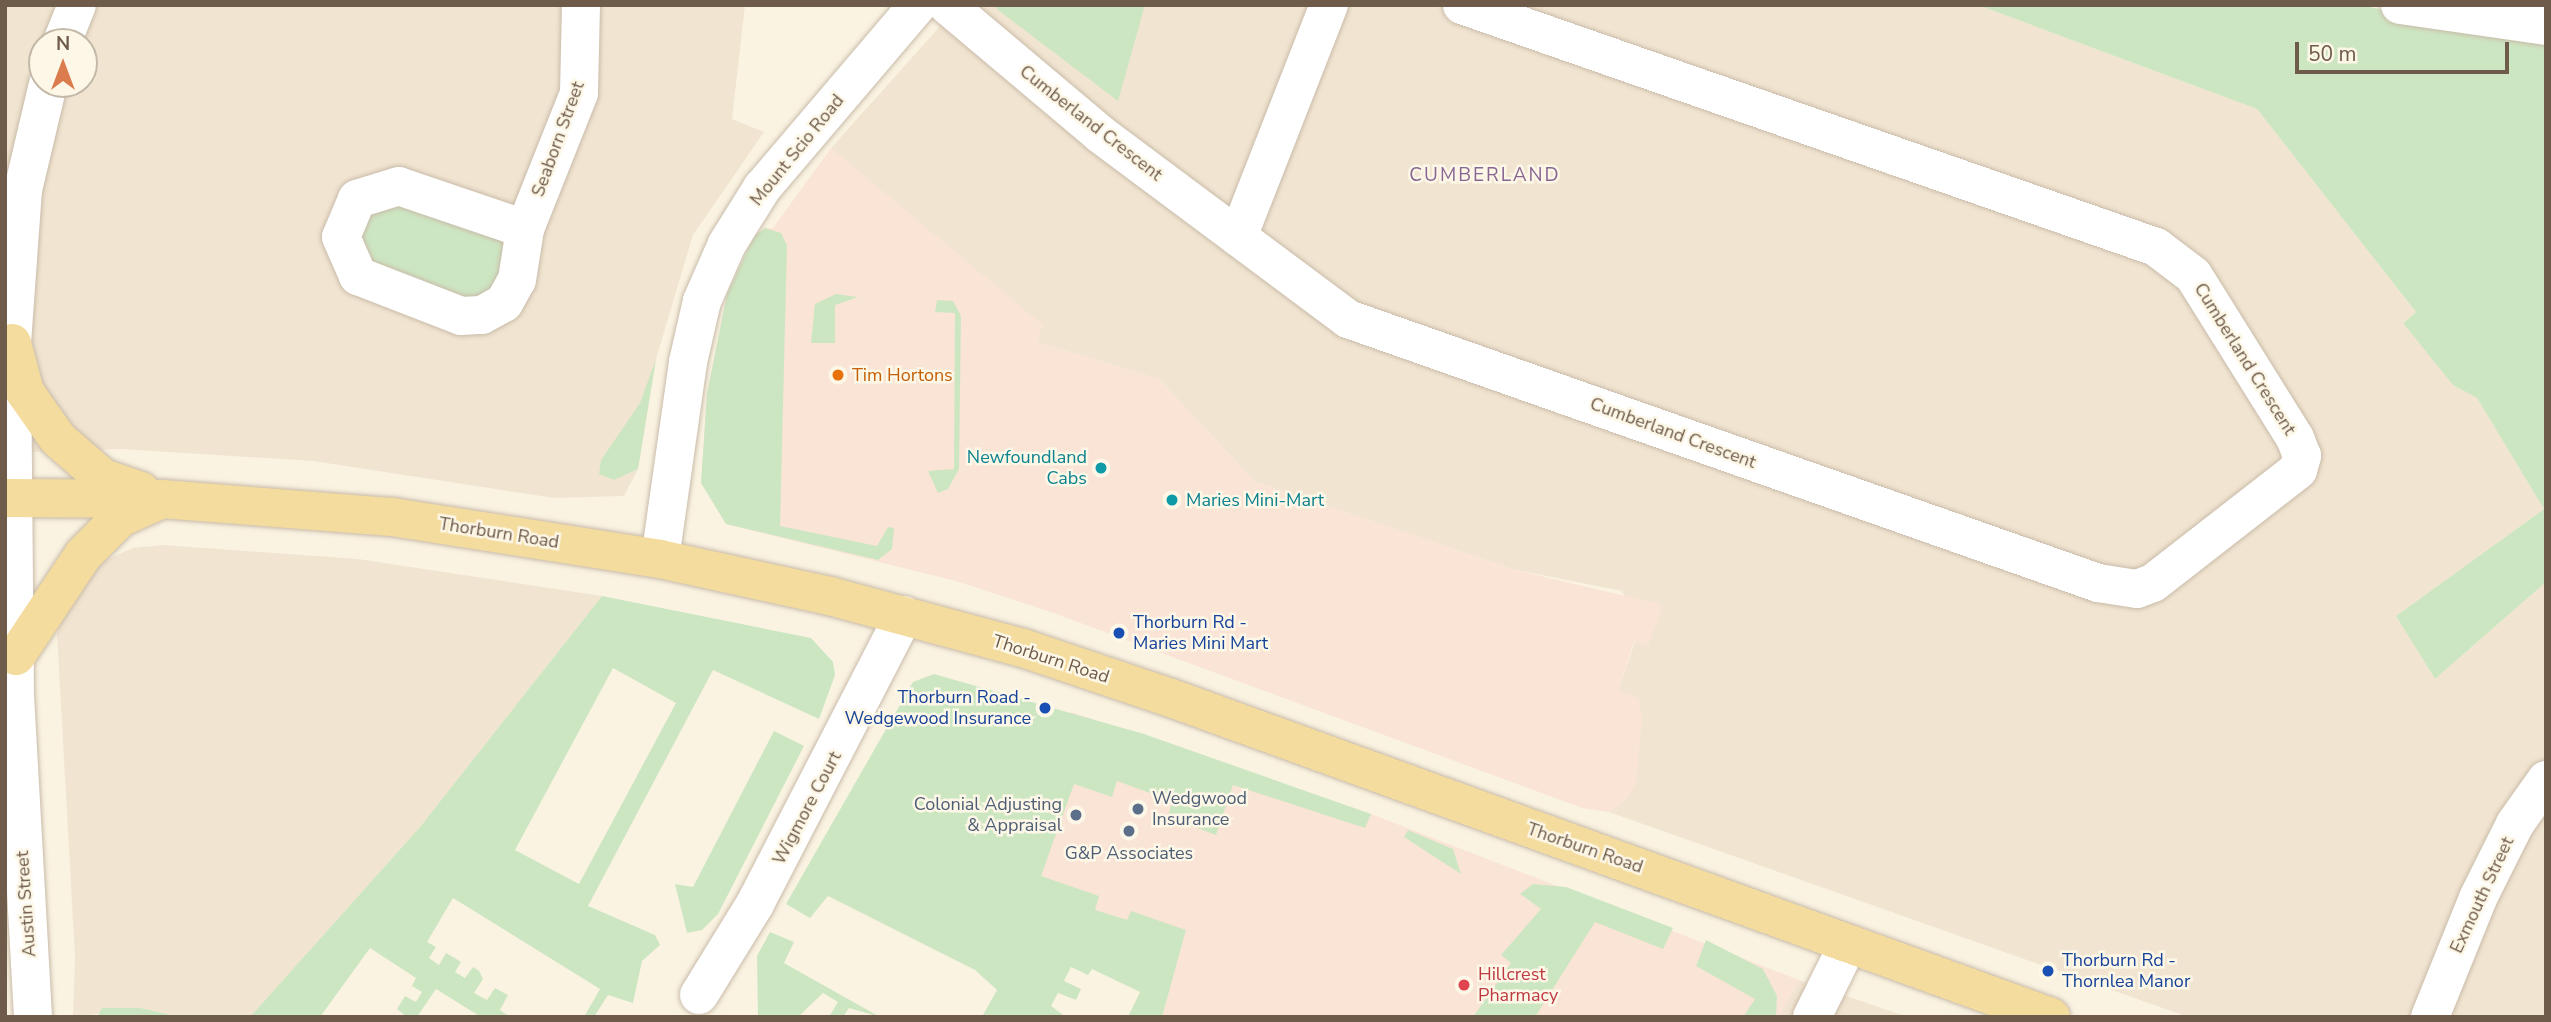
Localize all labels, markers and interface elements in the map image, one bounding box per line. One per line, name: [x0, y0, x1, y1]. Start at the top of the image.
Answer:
north arrow: [28, 28, 98, 98]
scale bar: [2299, 28, 2512, 72]
text: N: [56, 31, 70, 57]
text: 50 m: [2308, 40, 2357, 68]
street label: Cumberland Crescent: [1015, 61, 1167, 185]
street label: Seaborn Street: [527, 78, 589, 200]
street label: Mount Scio Road: [746, 90, 848, 210]
district label: CUMBERLAND: [1411, 165, 1559, 187]
street label: Cumberland Crescent: [2189, 279, 2301, 439]
place label: Tim Hortons: [852, 364, 953, 386]
marker: Tim Hortons: [830, 367, 846, 383]
street label: Cumberland Crescent: [1587, 393, 1759, 473]
place label: Newfoundland Cabs: [967, 447, 1087, 490]
marker: Newfoundland Cabs: [1093, 460, 1109, 476]
place label: Maries Mini-Mart: [1186, 489, 1324, 511]
marker: Maries Mini-Mart: [1164, 492, 1180, 508]
street label: Thorburn Road: [437, 513, 561, 553]
place label: Thorburn Rd - Maries Mini Mart: [1133, 612, 1268, 654]
marker: Thorburn Rd - Maries Mini Mart: [1111, 625, 1127, 641]
street label: Thorburn Road: [990, 630, 1112, 688]
place label: Thorburn Road - Wedgewood Insurance: [845, 687, 1031, 730]
marker: Thorburn Road - Wedgewood Insurance: [1037, 700, 1053, 716]
street label: Wigmore Court: [768, 748, 846, 868]
place label: Wedgwood Insurance: [1152, 788, 1247, 830]
place label: Colonial Adjusting & Appraisal: [914, 794, 1062, 836]
marker: Wedgwood Insurance: [1130, 801, 1146, 817]
marker: Colonial Adjusting & Appraisal: [1068, 807, 1084, 823]
street label: Thorburn Road: [1524, 818, 1646, 878]
marker: G&P Associates: [1121, 823, 1137, 839]
street label: Exmouth Street: [2446, 833, 2518, 957]
place label: G&P Associates: [1065, 842, 1193, 864]
street label: Austin Street: [12, 850, 40, 958]
place label: Thorburn Rd - Thornlea Manor: [2062, 950, 2190, 992]
marker: Thorburn Rd - Thornlea Manor: [2040, 963, 2056, 979]
place label: Hillcrest Pharmacy: [1478, 964, 1558, 1006]
marker: Hillcrest Pharmacy: [1456, 977, 1472, 993]

